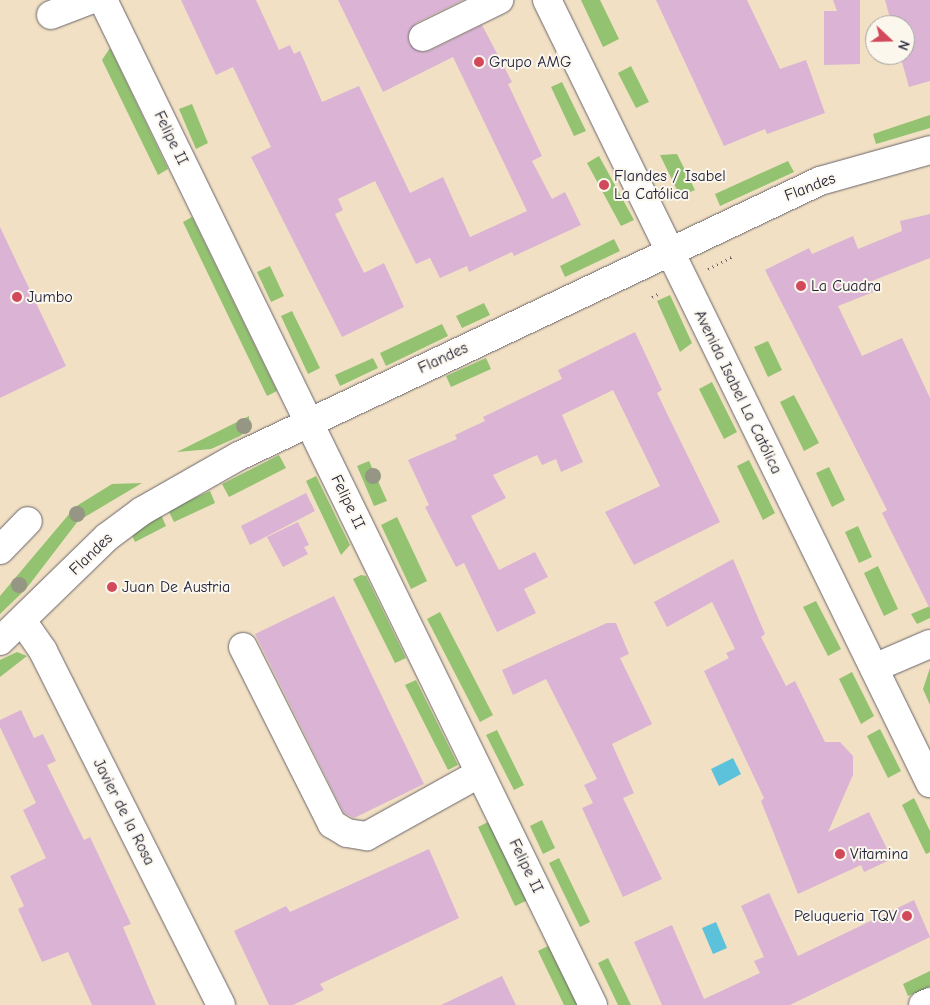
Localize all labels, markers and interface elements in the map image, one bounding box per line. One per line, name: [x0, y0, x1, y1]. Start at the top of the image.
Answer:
north arrow: [865, 15, 915, 65]
text: N: [894, 38, 913, 53]
place label: Grupo AMG: [489, 52, 571, 72]
marker: Grupo AMG: [473, 56, 485, 68]
street label: Felipe II: [150, 108, 192, 168]
place label: Flandes / Isabel La Católica: [614, 166, 726, 204]
street label: Flandes: [782, 169, 838, 205]
marker: Flandes / Isabel La Católica: [598, 179, 610, 191]
place label: La Cuadra: [811, 276, 881, 296]
marker: La Cuadra: [795, 280, 807, 292]
place label: Jumbo: [27, 287, 73, 307]
marker: Jumbo: [11, 291, 23, 303]
street label: Avenida Isabel La Católica: [690, 307, 786, 477]
street label: Flandes: [415, 338, 471, 378]
street label: Felipe II: [327, 472, 369, 532]
street label: Flandes: [65, 529, 117, 579]
place label: Juan De Austria: [122, 577, 230, 597]
marker: Juan De Austria: [106, 581, 118, 593]
street label: Javier de la Rosa: [89, 755, 159, 869]
street label: Felipe II: [505, 836, 547, 896]
place label: Vitamina: [850, 844, 909, 864]
marker: Vitamina: [834, 848, 846, 860]
place label: Peluqueria TQV: [794, 906, 897, 926]
marker: Peluqueria TQV: [901, 910, 913, 922]

